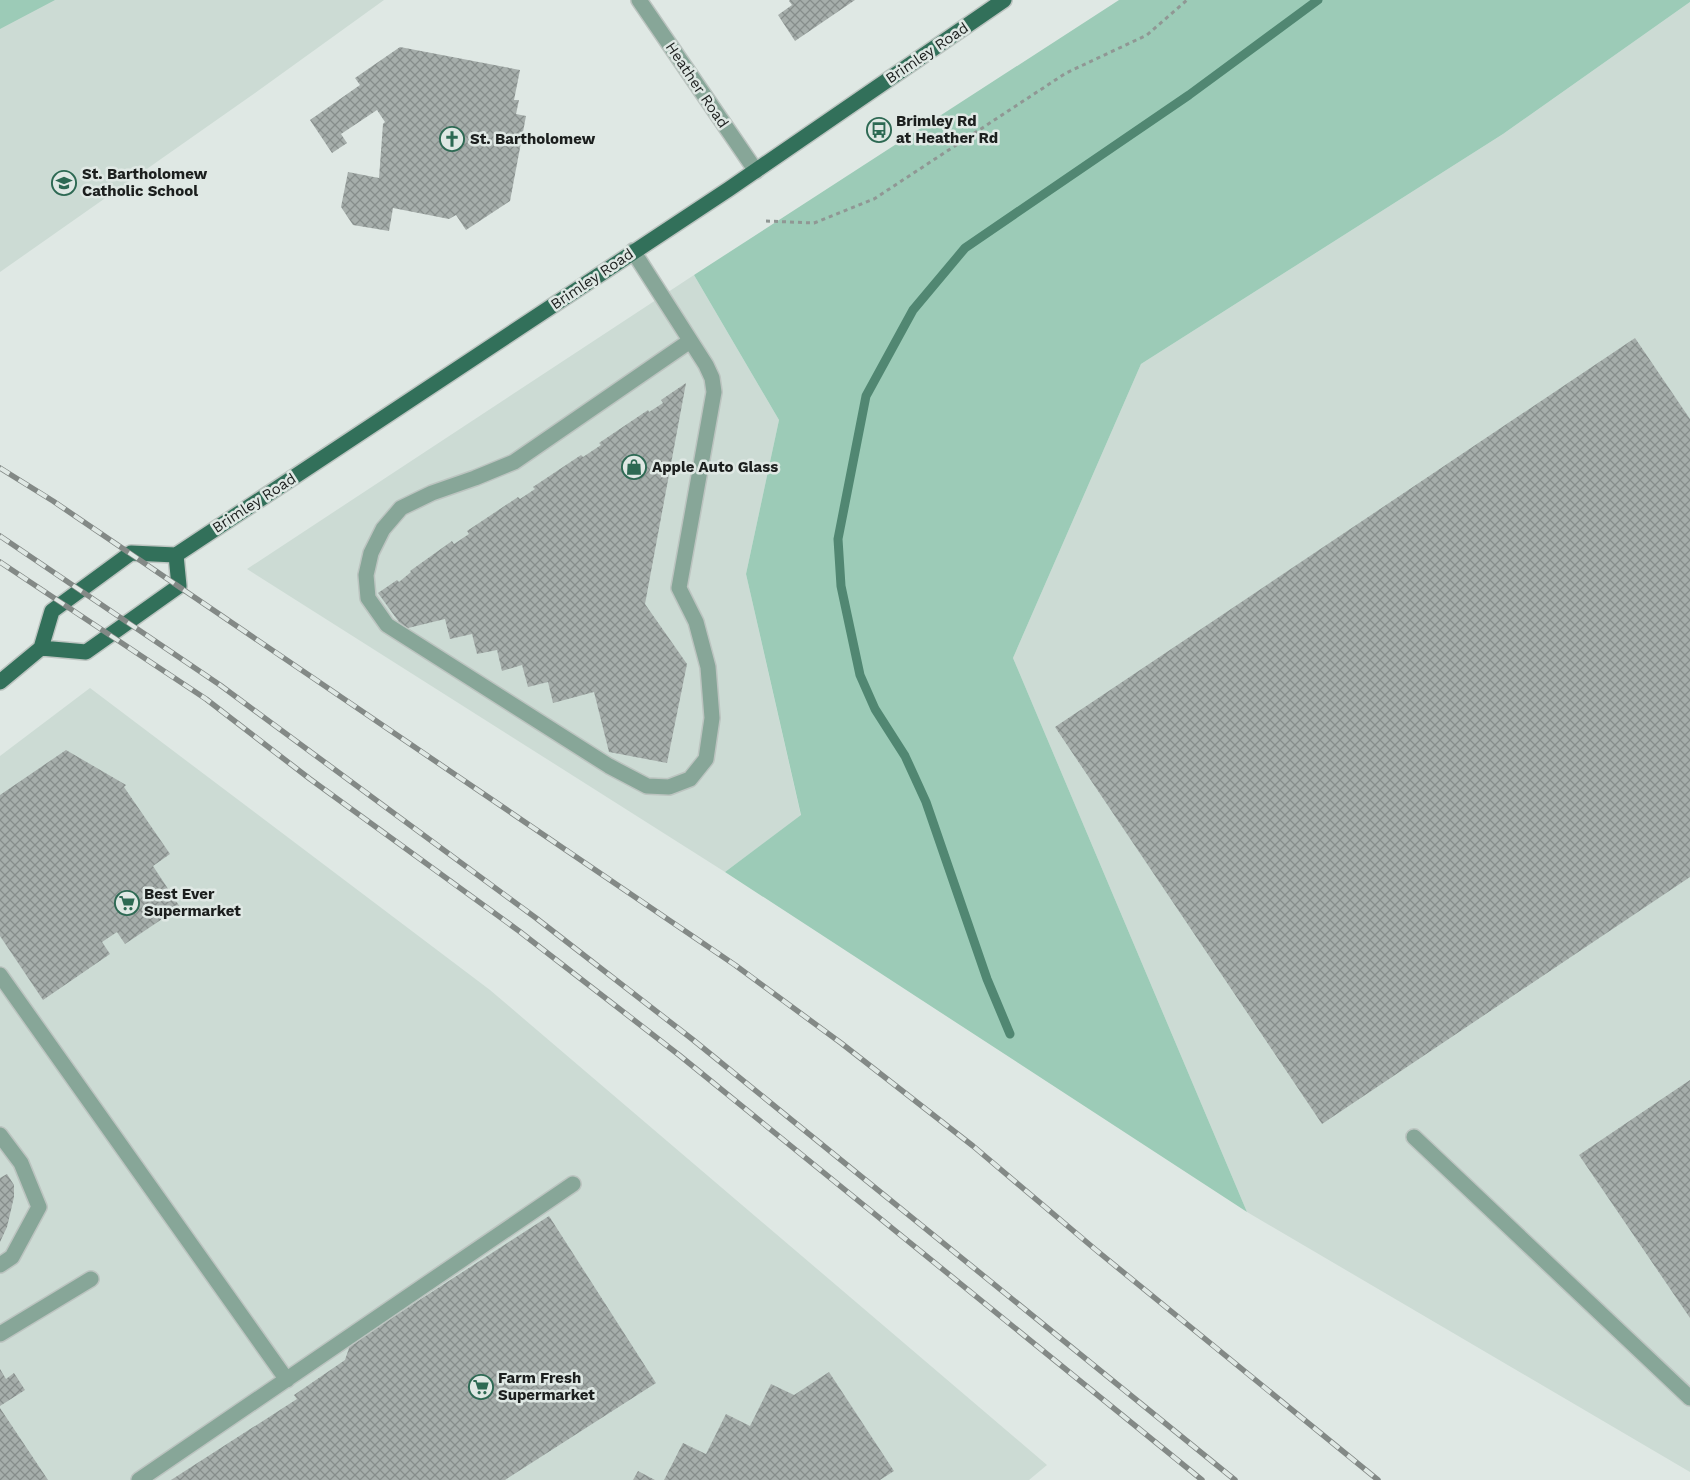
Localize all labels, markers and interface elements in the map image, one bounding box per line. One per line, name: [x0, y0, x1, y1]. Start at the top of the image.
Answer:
street label: Brimley Road: [882, 19, 972, 87]
street label: Heather Road: [662, 39, 732, 131]
place label: Brimley Rd at Heather Rd: [896, 112, 998, 147]
bus stop icon: Brimley Rd at Heather Rd: [866, 117, 892, 143]
church icon: St. Bartholomew: [439, 126, 465, 152]
place label: St. Bartholomew: [470, 130, 596, 148]
place label: St. Bartholomew Catholic School: [82, 165, 208, 200]
school or university icon: St. Bartholomew Catholic School: [51, 170, 77, 196]
street label: Brimley Road: [547, 245, 637, 313]
shop icon: Apple Auto Glass: [621, 454, 647, 480]
place label: Apple Auto Glass: [652, 458, 778, 476]
street label: Brimley Road: [209, 469, 299, 537]
place label: Best Ever Supermarket: [144, 885, 241, 920]
supermarket icon: Best Ever Supermarket: [114, 890, 140, 916]
place label: Farm Fresh Supermarket: [498, 1369, 595, 1404]
supermarket icon: Farm Fresh Supermarket: [468, 1374, 494, 1400]

